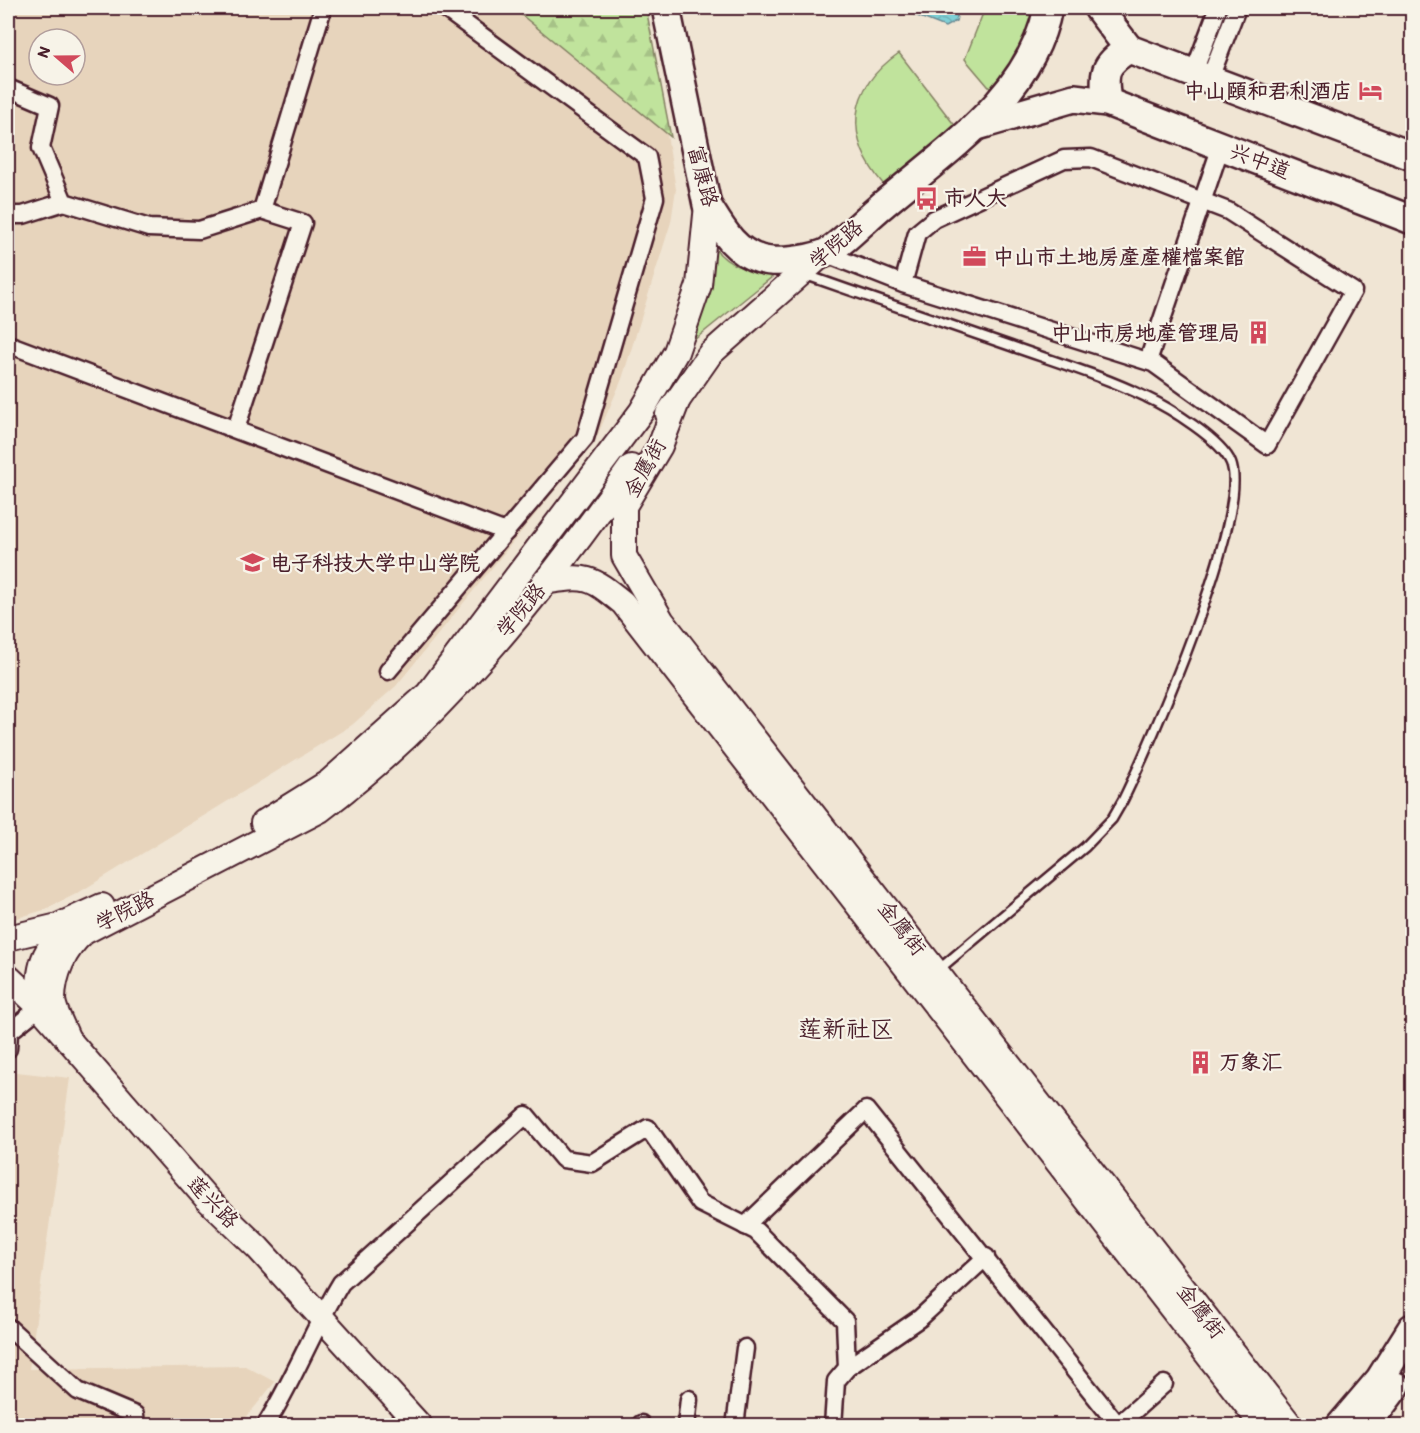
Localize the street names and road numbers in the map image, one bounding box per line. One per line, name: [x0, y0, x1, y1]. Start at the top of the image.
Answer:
street label: 兴中道: [1226, 138, 1294, 183]
street label: 富康路: [683, 142, 724, 210]
street label: 学院路: [804, 214, 868, 274]
street label: 金鹰街: [618, 434, 671, 501]
street label: 学院路: [491, 578, 550, 642]
street label: 学院路: [91, 885, 159, 936]
street label: 金鹰街: [873, 895, 932, 960]
street label: 莲兴路: [182, 1170, 244, 1233]
street label: 金鹰街: [1172, 1278, 1231, 1343]

